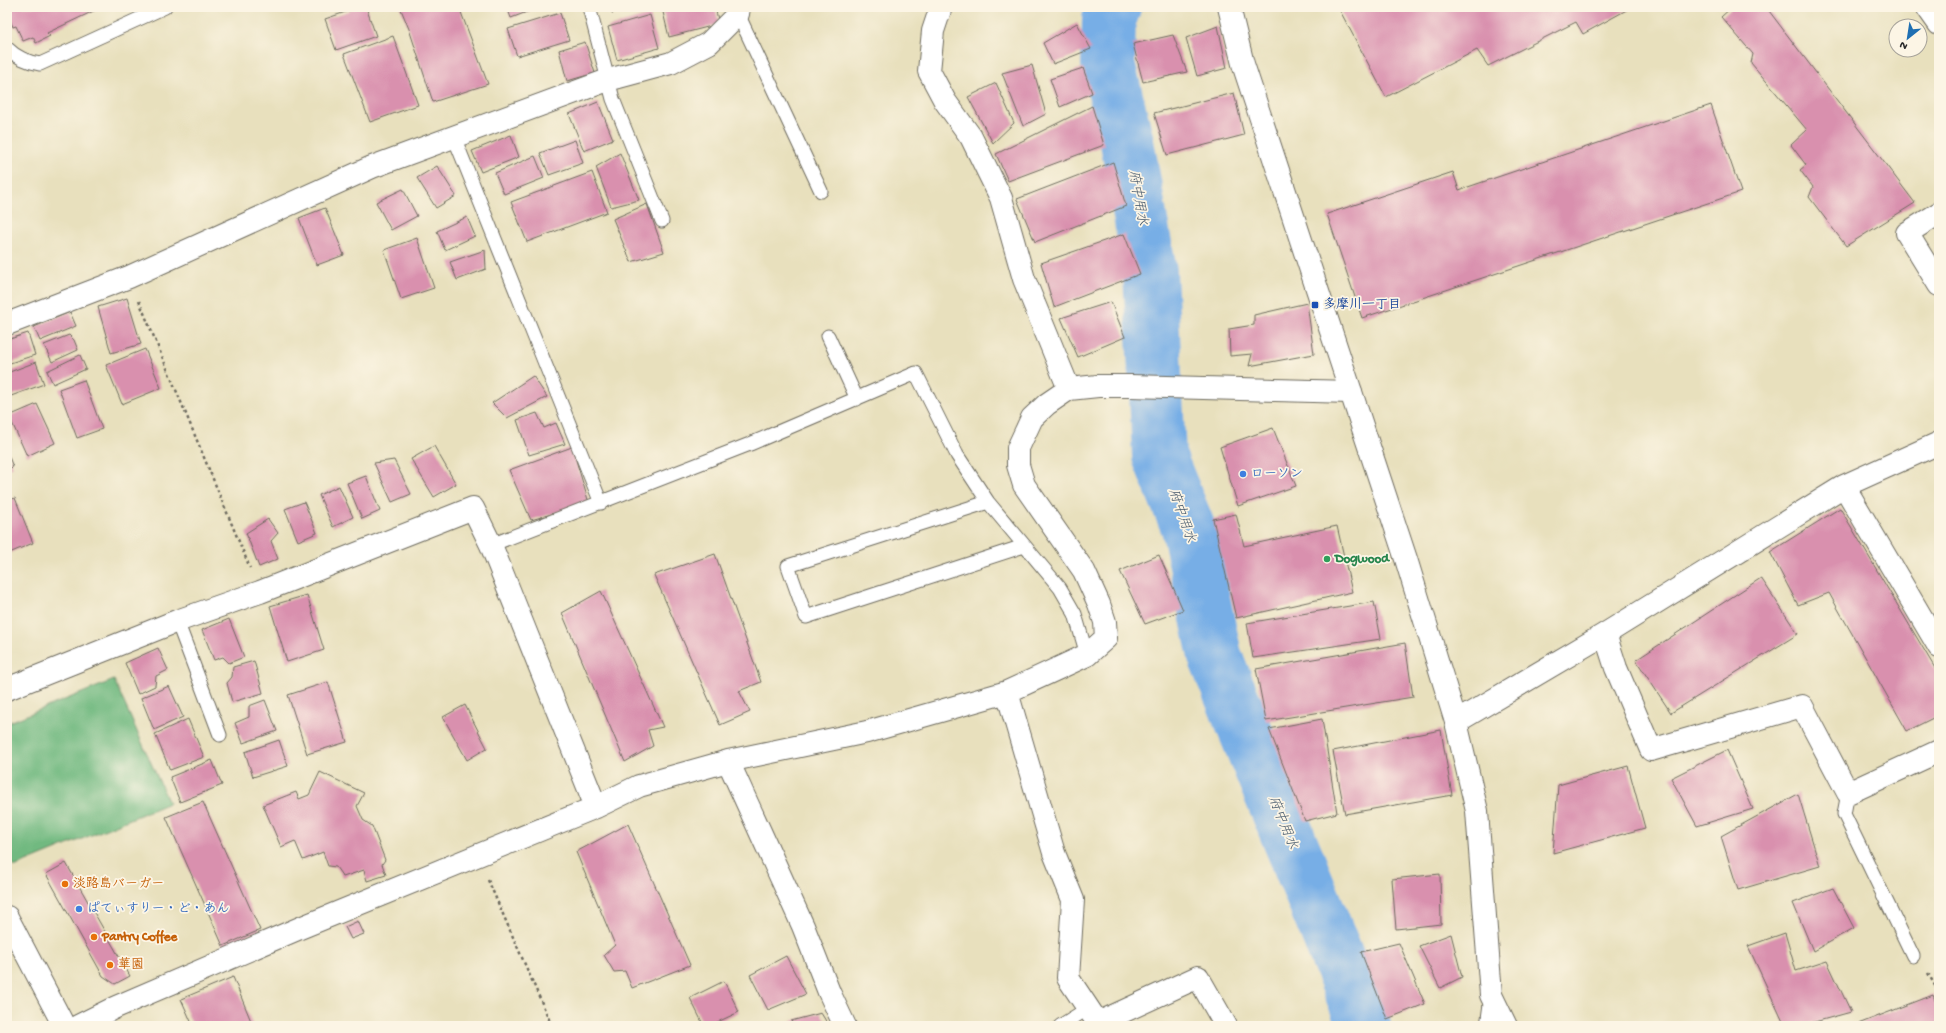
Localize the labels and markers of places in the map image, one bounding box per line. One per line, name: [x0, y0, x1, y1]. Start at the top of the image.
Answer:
place label: 多摩川一丁目: [1323, 297, 1401, 313]
marker: 多摩川一丁目: [1310, 300, 1320, 310]
place label: ローソン: [1251, 467, 1303, 482]
marker: ローソン: [1238, 469, 1248, 479]
place label: Dogwood: [1334, 552, 1390, 567]
marker: Dogwood: [1322, 554, 1332, 564]
place label: 淡路島バーガー: [73, 876, 164, 892]
marker: 淡路島バーガー: [60, 879, 70, 889]
place label: ぱてぃすりー・ど・あん: [87, 901, 229, 917]
marker: ぱてぃすりー・ど・あん: [74, 904, 84, 914]
place label: Pantry Coffee: [101, 929, 178, 945]
marker: Pantry Coffee: [89, 932, 99, 942]
place label: 華園: [118, 957, 144, 973]
marker: 華園: [105, 960, 115, 970]

